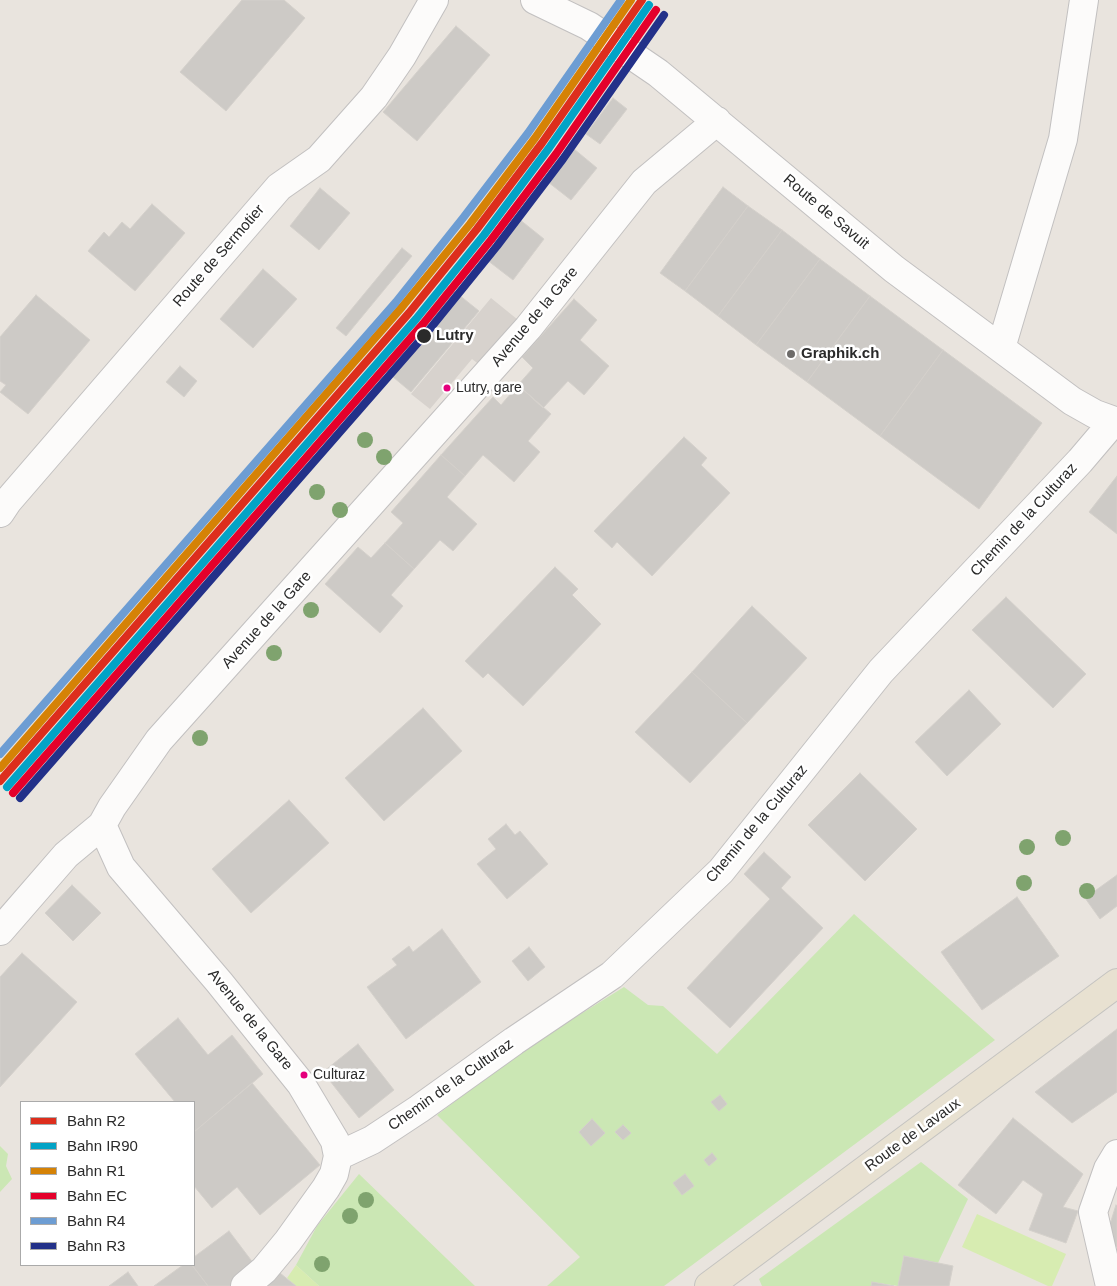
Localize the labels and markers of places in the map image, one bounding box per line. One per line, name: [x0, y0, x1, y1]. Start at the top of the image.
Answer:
marker: Lutry: [415, 327, 433, 345]
place label: Lutry: [436, 327, 474, 345]
place label: Graphik.ch: [801, 345, 879, 363]
marker: Graphik.ch: [785, 348, 797, 360]
place label: Lutry, gare: [456, 380, 522, 396]
marker: Lutry, gare: [442, 383, 452, 393]
place label: Culturaz: [313, 1067, 365, 1083]
marker: Culturaz: [299, 1070, 309, 1080]

